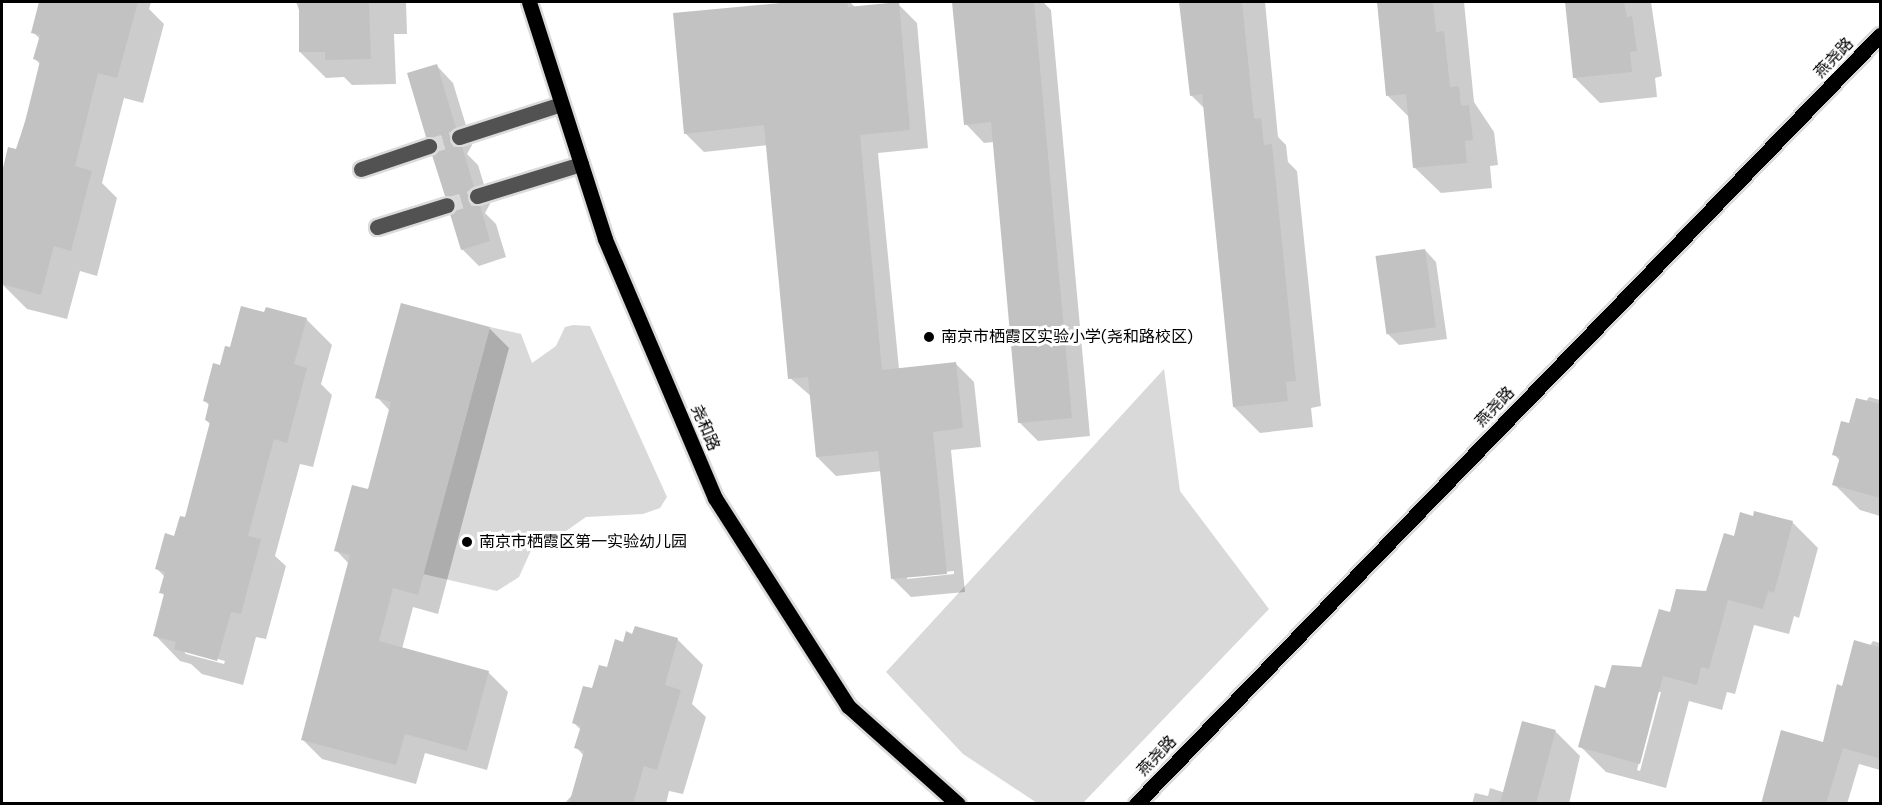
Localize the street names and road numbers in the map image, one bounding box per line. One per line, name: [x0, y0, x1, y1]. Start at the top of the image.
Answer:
street label: 燕尧路: [1810, 34, 1858, 82]
street label: 燕尧路: [1471, 383, 1519, 431]
street label: 尧和路: [687, 402, 723, 454]
street label: 燕尧路: [1133, 732, 1181, 780]

